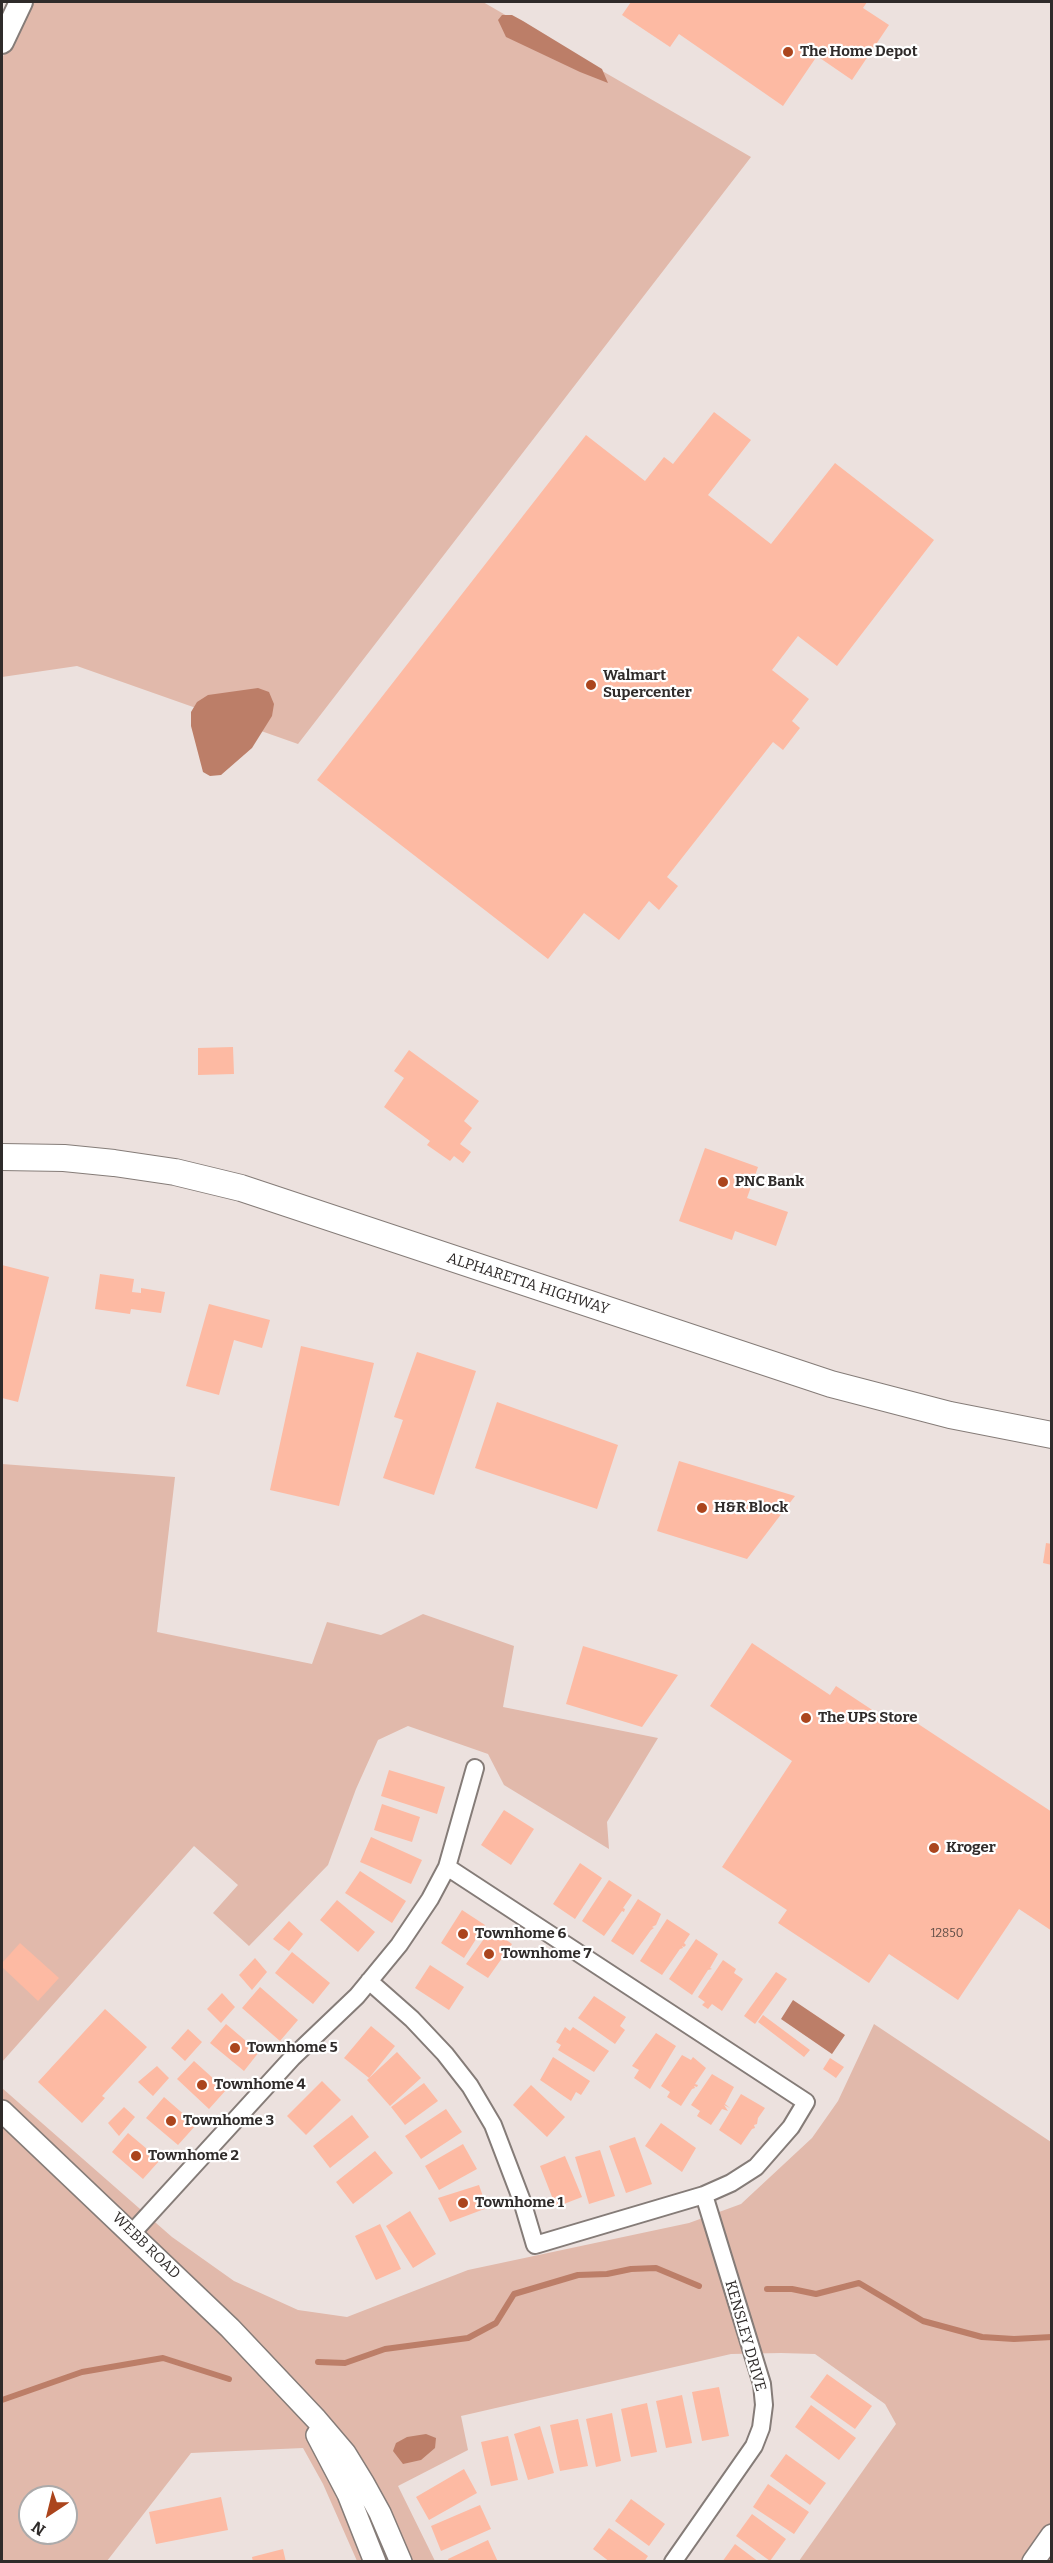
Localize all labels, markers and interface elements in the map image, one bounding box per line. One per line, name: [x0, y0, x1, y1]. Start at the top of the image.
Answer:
place label: The Home Depot: [800, 43, 918, 61]
marker: The Home Depot: [781, 45, 795, 59]
place label: Walmart Supercenter: [603, 667, 692, 702]
marker: Walmart Supercenter: [584, 678, 598, 692]
place label: PNC Bank: [735, 1173, 804, 1191]
marker: PNC Bank: [716, 1175, 730, 1189]
street label: ALPHARETTA HIGHWAY: [444, 1249, 612, 1319]
place label: H&R Block: [714, 1499, 788, 1517]
marker: H&R Block: [695, 1501, 709, 1515]
place label: The UPS Store: [818, 1709, 918, 1727]
marker: The UPS Store: [799, 1711, 813, 1725]
place label: Kroger: [946, 1839, 996, 1857]
marker: Kroger: [927, 1841, 941, 1855]
place label: Townhome 6: [475, 1925, 566, 1943]
marker: Townhome 6: [456, 1927, 470, 1941]
house number: 12850: [931, 1927, 963, 1941]
place label: Townhome 7: [501, 1945, 592, 1963]
marker: Townhome 7: [482, 1947, 496, 1961]
place label: Townhome 5: [247, 2039, 338, 2057]
marker: Townhome 5: [228, 2041, 242, 2055]
place label: Townhome 4: [214, 2076, 306, 2094]
marker: Townhome 4: [195, 2078, 209, 2092]
place label: Townhome 3: [183, 2112, 274, 2130]
marker: Townhome 3: [164, 2114, 178, 2128]
place label: Townhome 2: [148, 2147, 239, 2165]
marker: Townhome 2: [129, 2149, 143, 2163]
place label: Townhome 1: [475, 2194, 564, 2212]
marker: Townhome 1: [456, 2196, 470, 2210]
street label: WEBB ROAD: [108, 2209, 184, 2283]
street label: KENSLEY DRIVE: [721, 2278, 769, 2394]
north arrow: [18, 2485, 78, 2545]
text: N: [28, 2517, 49, 2540]

